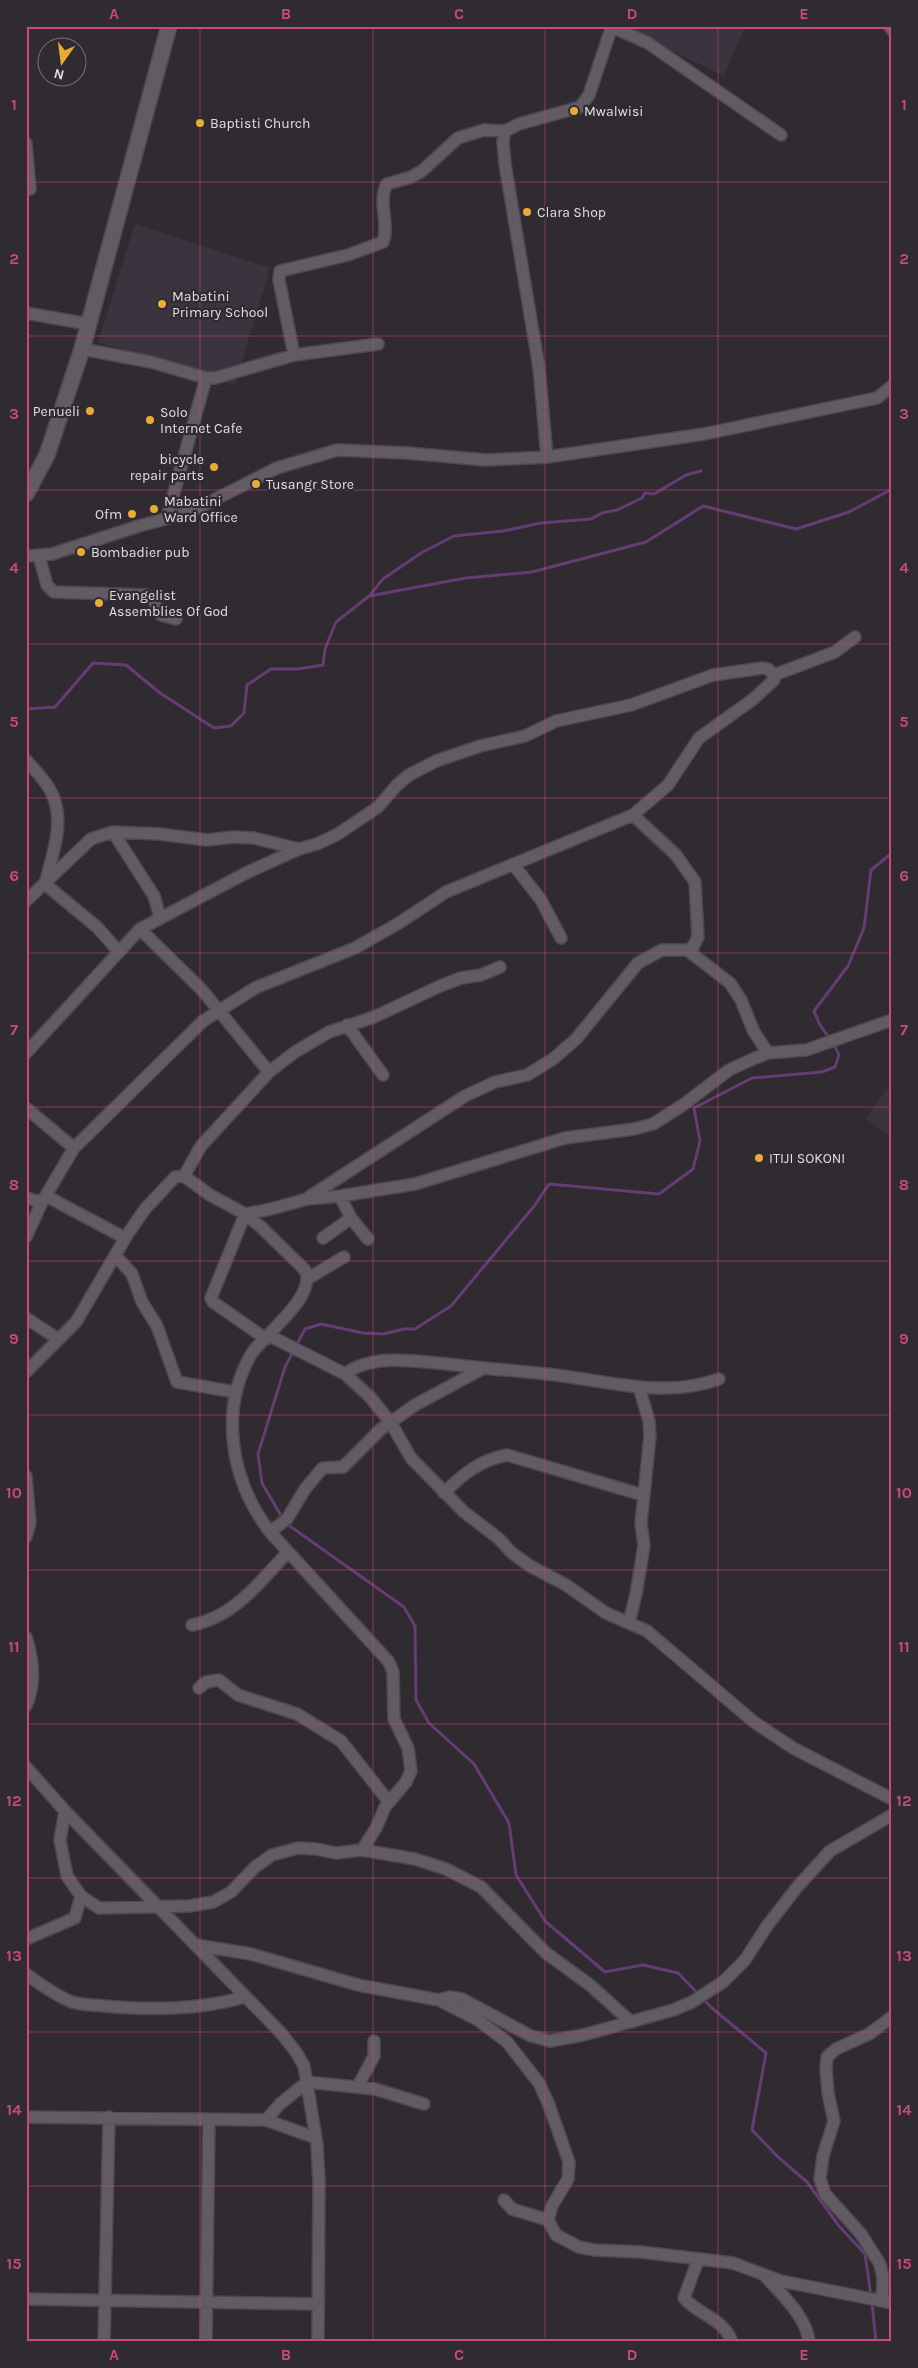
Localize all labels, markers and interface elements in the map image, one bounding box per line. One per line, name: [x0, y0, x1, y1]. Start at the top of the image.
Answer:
text: A: [109, 4, 119, 23]
text: B: [281, 4, 291, 23]
text: C: [454, 4, 464, 23]
text: D: [627, 4, 638, 23]
text: E: [799, 4, 809, 23]
north arrow: [38, 38, 88, 88]
text: N: [52, 65, 66, 84]
text: 1: [11, 95, 17, 114]
text: 1: [901, 95, 907, 114]
place label: Mwalwisi: [584, 103, 643, 120]
marker: Mwalwisi: [568, 105, 580, 117]
place label: Baptisti Church: [210, 115, 310, 132]
marker: Baptisti Church: [194, 117, 206, 129]
place label: Clara Shop: [537, 204, 606, 221]
marker: Clara Shop: [521, 206, 533, 218]
text: 2: [9, 249, 19, 268]
text: 2: [899, 249, 909, 268]
place label: Mabatini Primary School: [172, 288, 268, 321]
marker: Mabatini Primary School: [156, 298, 168, 310]
place label: Penueli: [33, 403, 80, 420]
text: 3: [9, 404, 19, 423]
place label: Solo Internet Cafe: [160, 404, 242, 437]
text: 3: [899, 404, 909, 423]
marker: Penueli: [84, 405, 96, 417]
marker: Solo Internet Cafe: [144, 414, 156, 426]
place label: bicycle repair parts: [130, 451, 204, 484]
marker: bicycle repair parts: [208, 461, 220, 473]
place label: Tusangr Store: [266, 476, 354, 493]
marker: Tusangr Store: [250, 478, 262, 490]
place label: Mabatini Ward Office: [164, 493, 238, 526]
marker: Mabatini Ward Office: [148, 503, 160, 515]
place label: Ofm: [95, 506, 122, 523]
marker: Ofm: [126, 508, 138, 520]
place label: Bombadier pub: [91, 544, 189, 561]
marker: Bombadier pub: [75, 546, 87, 558]
text: 4: [9, 558, 19, 577]
text: 4: [899, 558, 909, 577]
place label: Evangelist Assemblies Of God: [109, 587, 228, 620]
marker: Evangelist Assemblies Of God: [93, 597, 105, 609]
text: 5: [9, 712, 19, 731]
text: 5: [899, 712, 909, 731]
text: 6: [9, 866, 19, 885]
text: 6: [899, 866, 909, 885]
text: 7: [10, 1020, 18, 1039]
text: 7: [900, 1020, 908, 1039]
place label: ITIJI SOKONI: [769, 1150, 845, 1167]
marker: ITIJI SOKONI: [753, 1152, 765, 1164]
text: 8: [9, 1175, 19, 1194]
text: 8: [899, 1175, 909, 1194]
text: 9: [9, 1329, 19, 1348]
text: 9: [899, 1329, 909, 1348]
text: 10: [6, 1483, 22, 1502]
text: 10: [896, 1483, 912, 1502]
text: 11: [8, 1637, 20, 1656]
text: 11: [898, 1637, 910, 1656]
text: 12: [6, 1791, 22, 1810]
text: 12: [896, 1791, 912, 1810]
text: 13: [6, 1946, 22, 1965]
text: 13: [896, 1946, 912, 1965]
text: 14: [6, 2100, 22, 2119]
text: 14: [896, 2100, 912, 2119]
text: 15: [6, 2254, 22, 2273]
text: 15: [896, 2254, 912, 2273]
text: A: [109, 2345, 119, 2364]
text: B: [281, 2345, 291, 2364]
text: C: [454, 2345, 464, 2364]
text: D: [627, 2345, 638, 2364]
text: E: [799, 2345, 809, 2364]

